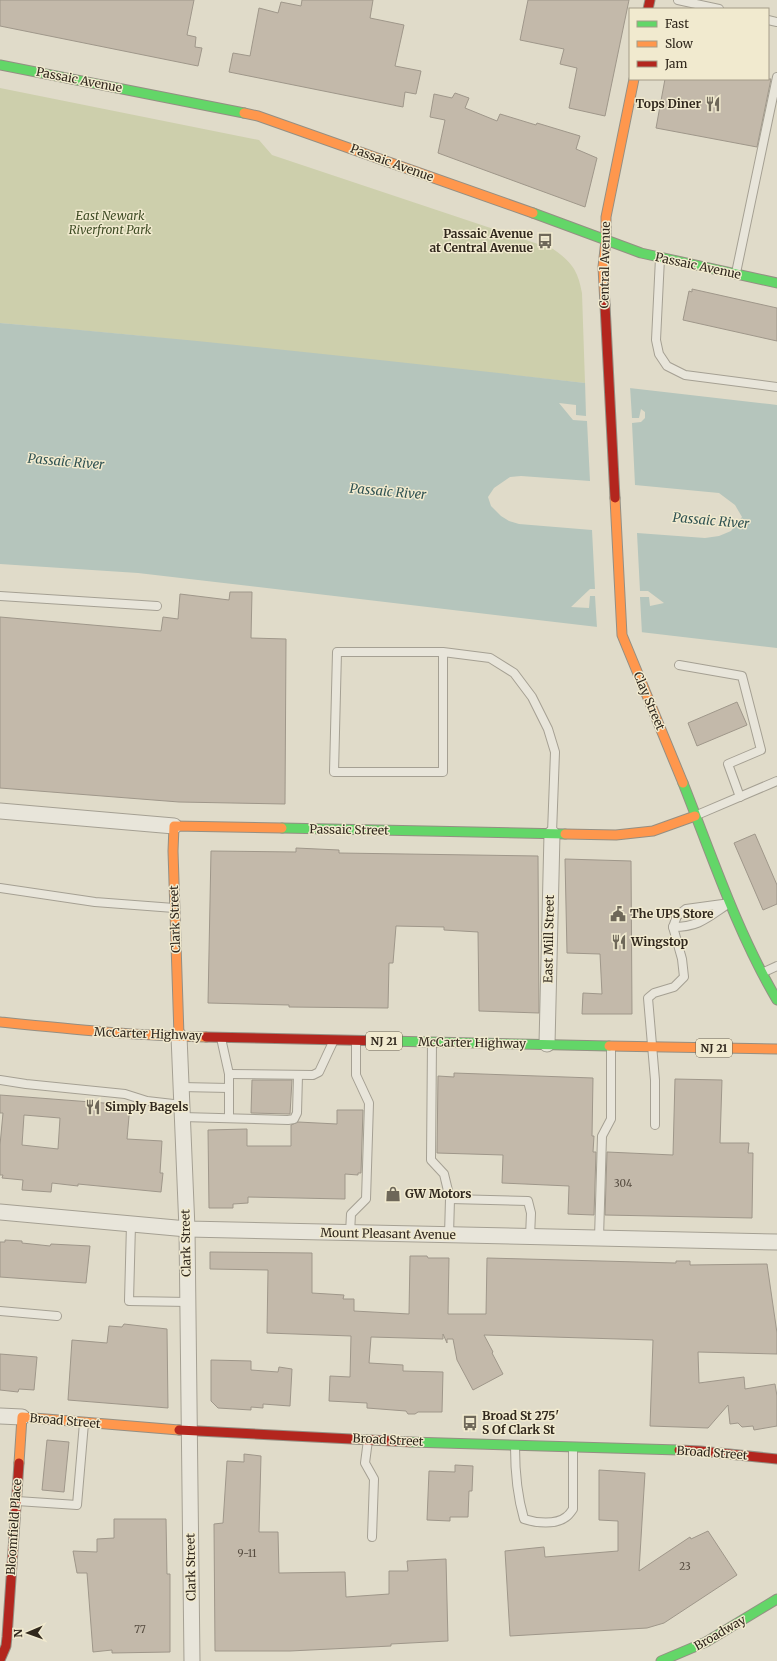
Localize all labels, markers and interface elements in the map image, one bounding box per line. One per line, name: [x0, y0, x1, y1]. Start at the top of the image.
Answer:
legend: [629, 8, 769, 80]
text: Fast: [665, 16, 689, 31]
text: Slow: [665, 36, 694, 51]
text: Jam: [664, 56, 688, 71]
street label: Passaic Avenue: [35, 64, 123, 95]
restaurant icon: Tops Diner: [704, 95, 722, 113]
place label: Tops Diner: [636, 96, 701, 111]
street label: Passaic Avenue: [349, 141, 436, 185]
park label: East Newark Riverfront Park: [69, 208, 152, 237]
street label: Central Avenue: [596, 221, 613, 309]
place label: Passaic Avenue at Central Avenue: [429, 226, 534, 255]
bus stop icon: Passaic Avenue at Central Avenue: [536, 232, 554, 250]
street label: Passaic Avenue: [654, 249, 742, 282]
water label: Passaic River: [27, 450, 106, 473]
water label: Passaic River: [349, 480, 428, 503]
water label: Passaic River: [672, 509, 751, 532]
street label: Clay Street: [630, 669, 669, 733]
street label: Passaic Street: [309, 821, 389, 838]
street label: Clark Street: [166, 885, 183, 953]
street label: East Mill Street: [540, 894, 557, 983]
public building icon: The UPS Store: [609, 905, 627, 923]
place label: The UPS Store: [630, 906, 714, 921]
restaurant icon: Wingstop: [610, 933, 628, 951]
place label: Wingstop: [630, 934, 689, 949]
street label: McCarter Highway: [94, 1024, 202, 1043]
road number: NJ 21: [366, 1032, 402, 1050]
street label: McCarter Highway: [418, 1034, 526, 1051]
road number: NJ 21: [696, 1039, 732, 1057]
restaurant icon: Simply Bagels: [84, 1098, 102, 1116]
place label: Simply Bagels: [105, 1099, 188, 1114]
house number: 304: [614, 1177, 632, 1190]
shop icon: GW Motors: [384, 1185, 402, 1203]
place label: GW Motors: [405, 1186, 471, 1201]
street label: Clark Street: [177, 1209, 194, 1277]
street label: Mount Pleasant Avenue: [320, 1225, 456, 1242]
place label: Broad St 275' S Of Clark St: [482, 1408, 559, 1437]
street label: Broad Street: [29, 1410, 101, 1431]
bus stop icon: Broad St 275' S Of Clark St: [461, 1414, 479, 1432]
street label: Broad Street: [352, 1430, 424, 1449]
street label: Broad Street: [676, 1443, 748, 1462]
street label: Bloomfield Place: [3, 1478, 24, 1576]
street label: Clark Street: [182, 1533, 199, 1601]
house number: 9-11: [238, 1547, 257, 1560]
house number: 23: [679, 1560, 691, 1573]
street label: Broadway: [691, 1612, 748, 1653]
north arrow: [8, 1613, 48, 1653]
house number: 77: [134, 1623, 146, 1636]
text: N: [11, 1628, 25, 1638]

